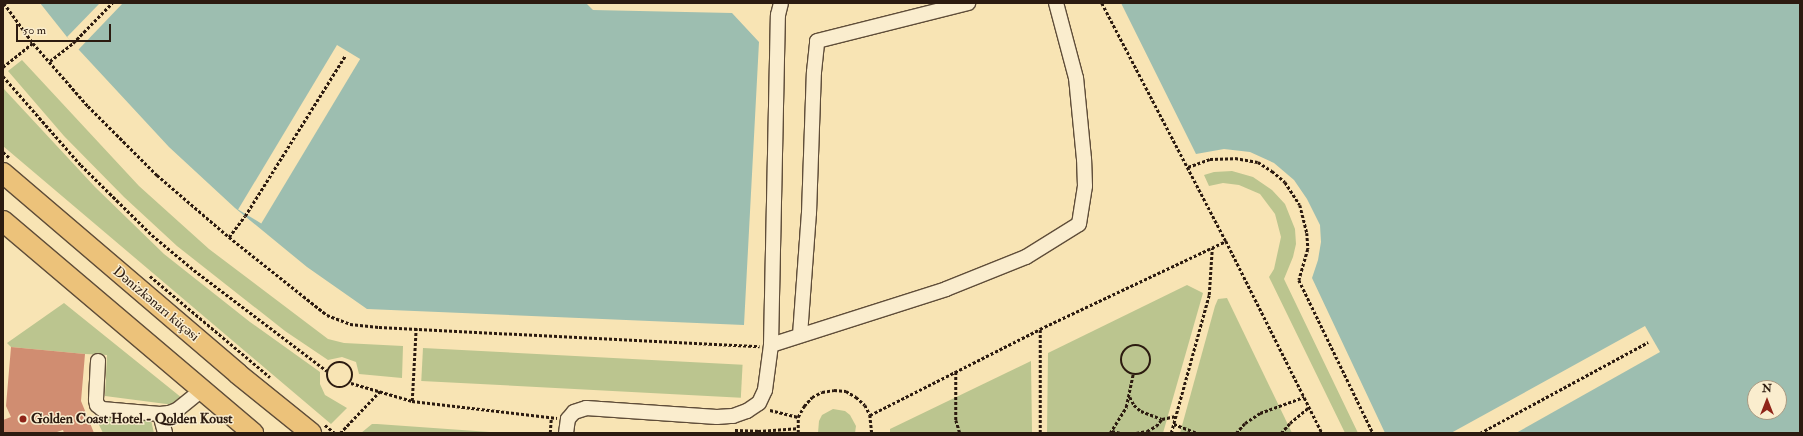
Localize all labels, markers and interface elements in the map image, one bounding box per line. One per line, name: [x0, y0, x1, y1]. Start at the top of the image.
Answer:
scale bar: [18, 16, 113, 42]
text: 50 m: [23, 23, 46, 38]
street label: Dənizkənarı küçəsi: [109, 263, 203, 345]
north arrow: [1747, 380, 1787, 420]
text: N: [1762, 382, 1772, 395]
place label: Golden Coast Hotel - Qolden Koust: [31, 411, 233, 427]
marker: Golden Coast Hotel - Qolden Koust: [18, 414, 28, 424]

